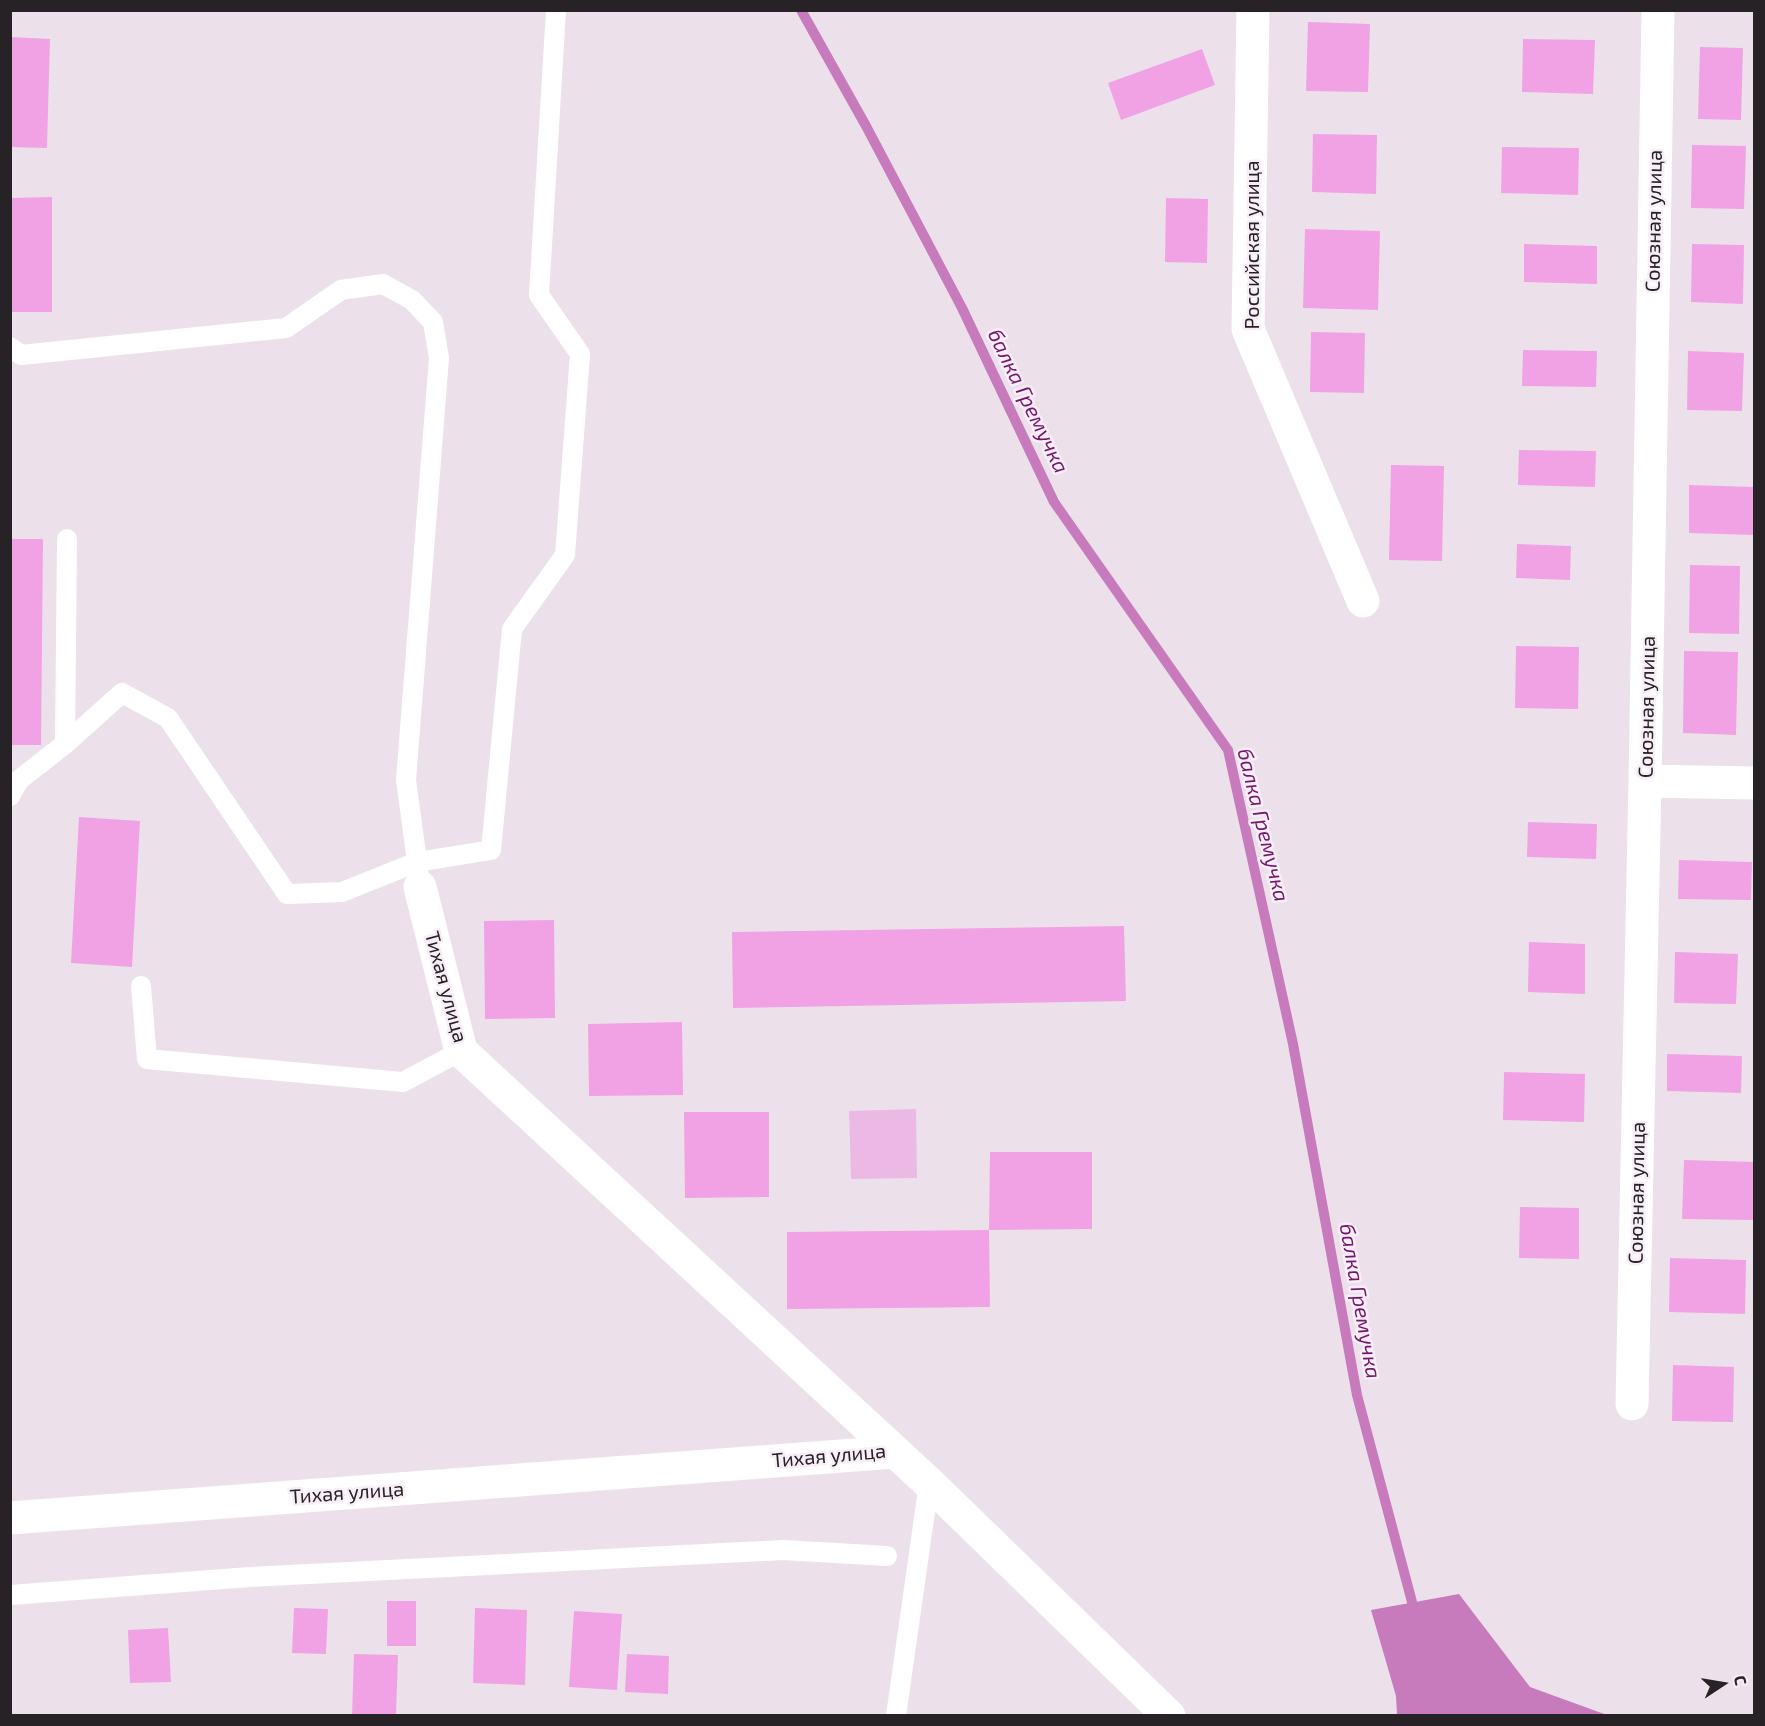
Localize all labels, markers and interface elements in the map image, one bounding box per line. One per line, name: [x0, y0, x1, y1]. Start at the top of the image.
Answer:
street label: Союзная улица: [1641, 150, 1667, 292]
street label: Российская улица: [1240, 161, 1264, 329]
water label: балка Гремучка: [982, 325, 1074, 477]
street label: Союзная улица: [1634, 636, 1660, 778]
water label: балка Гремучка: [1232, 746, 1294, 904]
street label: Тихая улица: [420, 929, 472, 1045]
street label: Союзная улица: [1624, 1122, 1650, 1264]
water label: балка Гремучка: [1334, 1221, 1386, 1381]
street label: Тихая улица: [771, 1439, 887, 1473]
street label: Тихая улица: [289, 1477, 405, 1509]
north arrow: [1693, 1654, 1753, 1714]
text: С: [1731, 1674, 1751, 1687]

